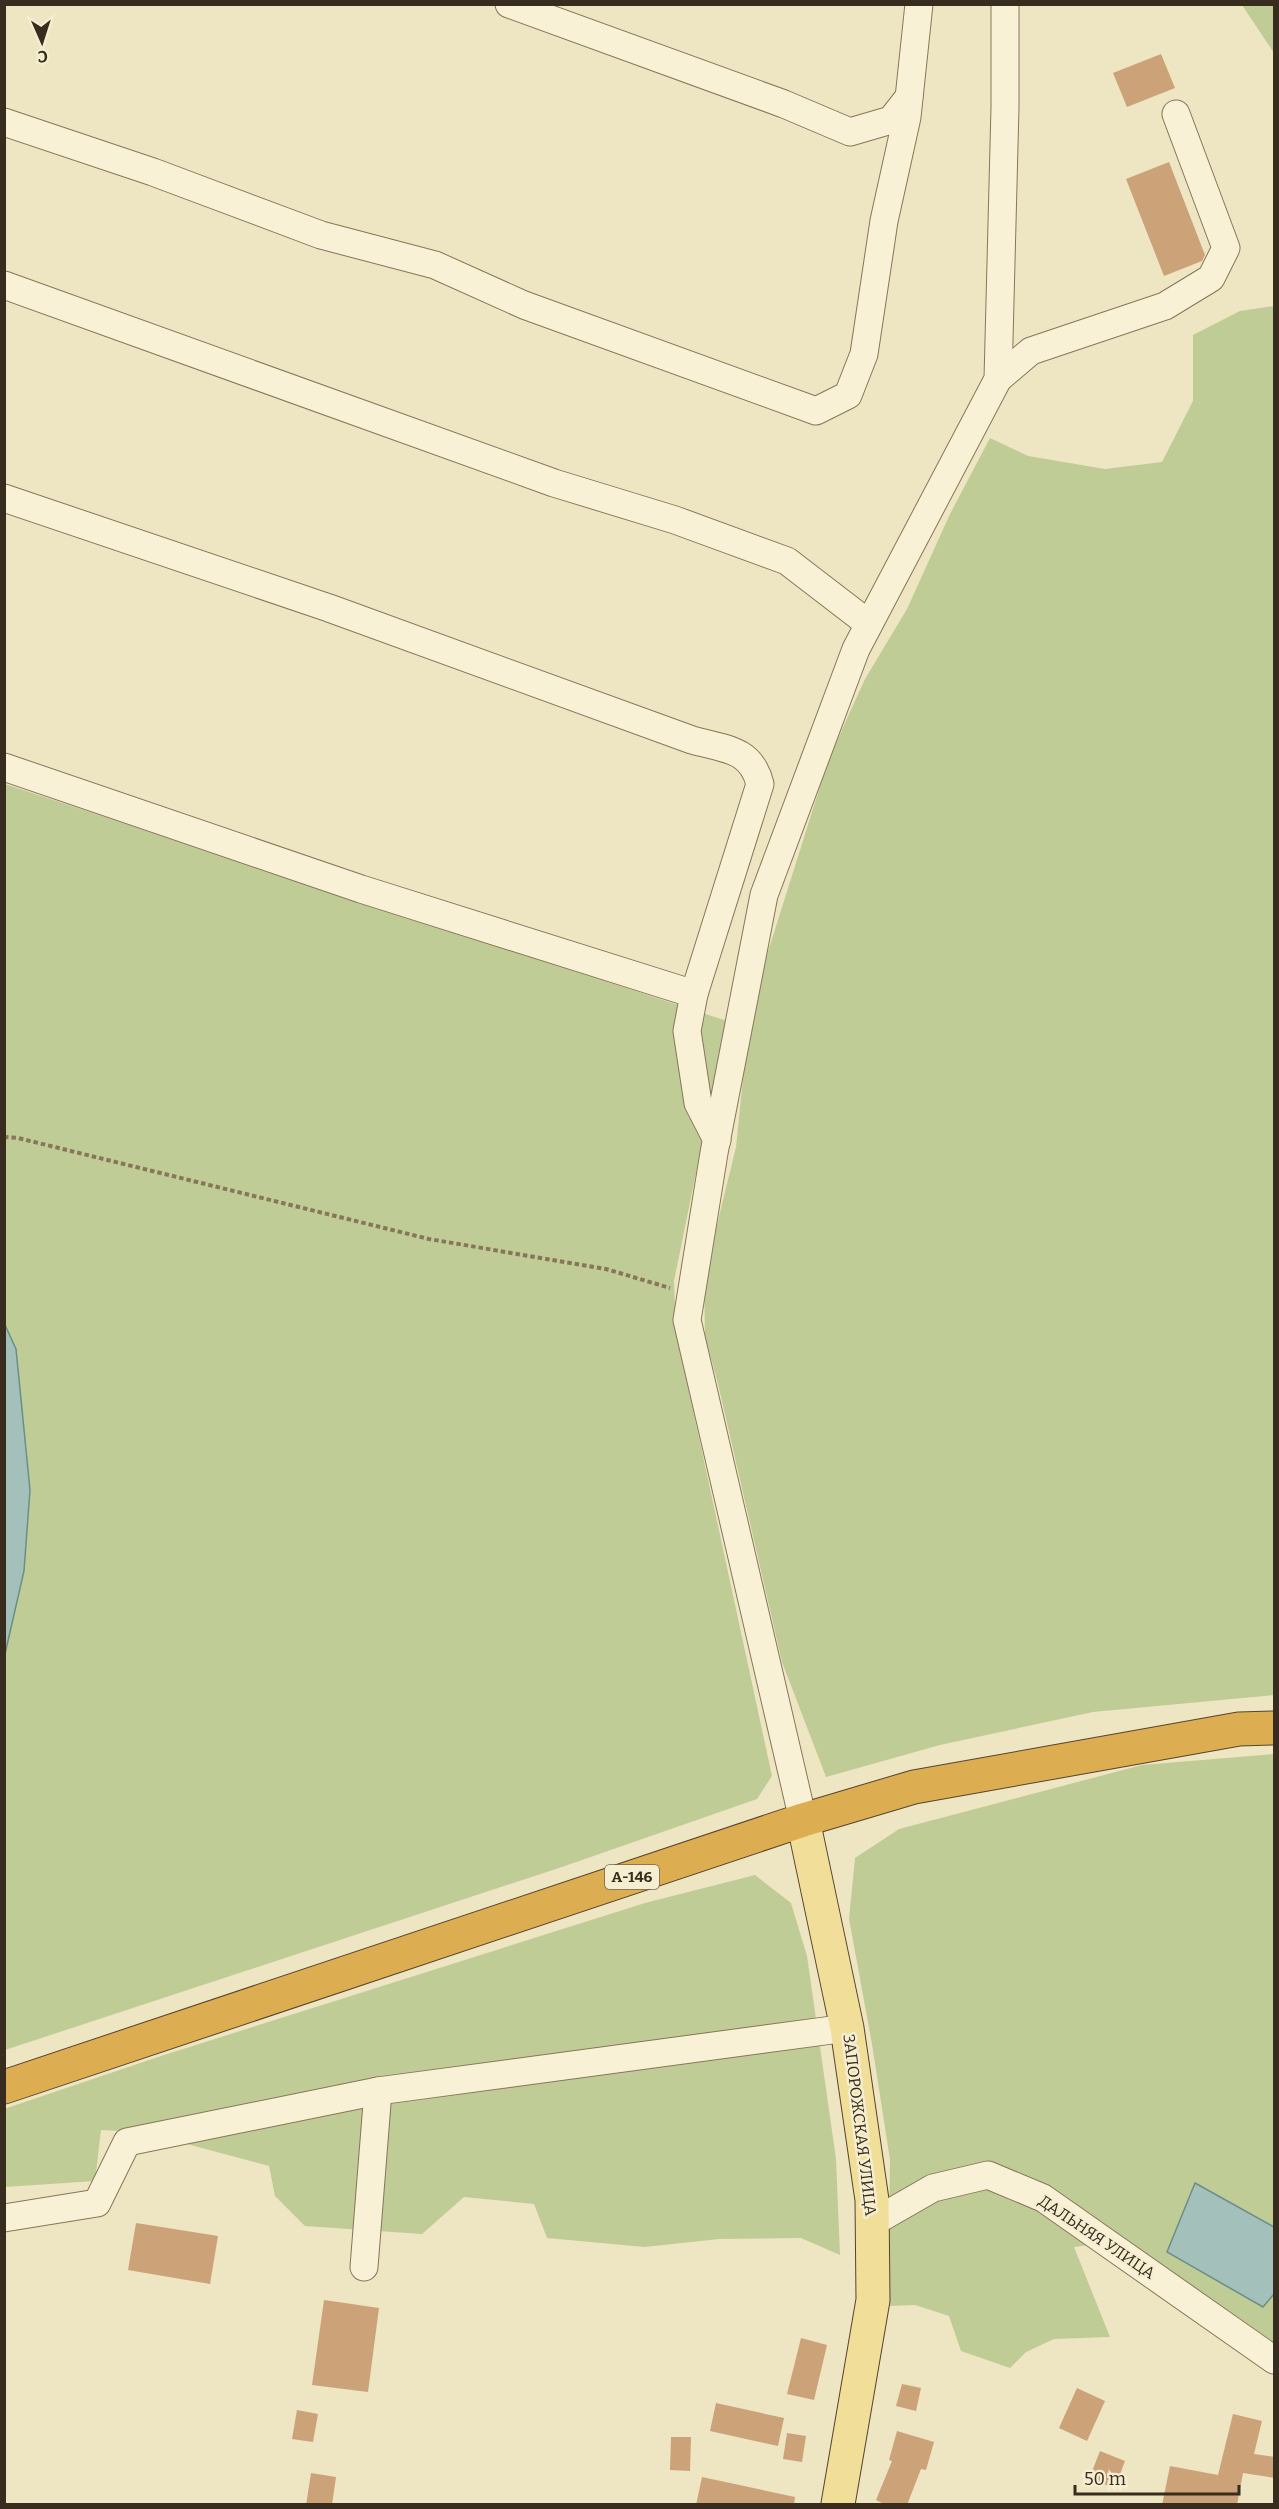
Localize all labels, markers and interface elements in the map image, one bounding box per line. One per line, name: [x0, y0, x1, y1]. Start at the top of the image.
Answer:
north arrow: [12, 12, 72, 72]
text: С: [37, 47, 48, 66]
road number: А-146: [605, 1865, 659, 1889]
street label: ЗАПОРОЖСКАЯ УЛИЦА: [839, 2033, 881, 2218]
street label: ДАЛЬНЯЯ УЛИЦА: [1035, 2191, 1159, 2283]
scale bar: [1075, 2458, 1238, 2496]
text: 50 m: [1084, 2468, 1126, 2490]

